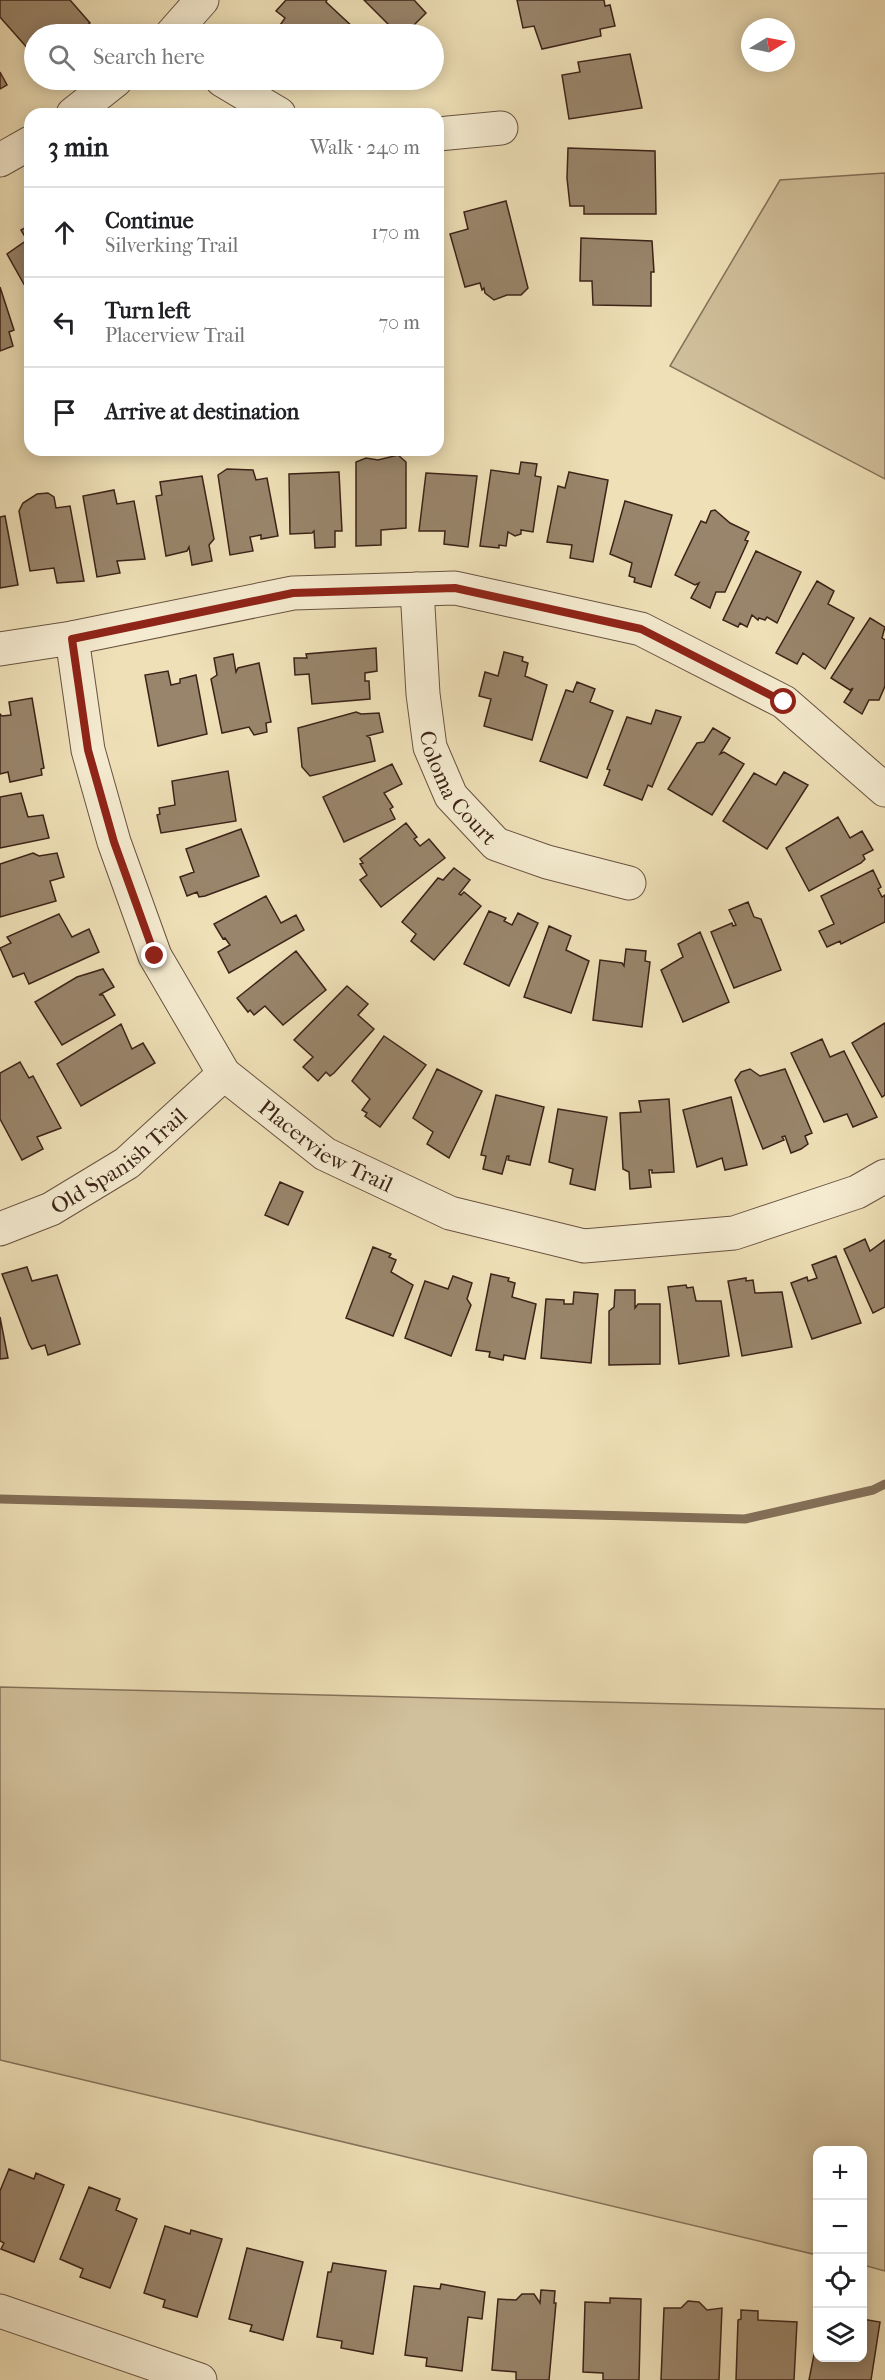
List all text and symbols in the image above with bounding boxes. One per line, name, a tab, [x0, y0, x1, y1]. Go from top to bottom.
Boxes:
north arrow	[741, 18, 795, 72]
search box	[24, 24, 444, 90]
icon: search	[45, 41, 78, 74]
text: Search here	[93, 44, 205, 70]
text: 3 min	[48, 132, 109, 163]
text: Walk · 240 m	[310, 136, 420, 159]
text: Continue	[105, 208, 194, 234]
icon: ahead	[48, 216, 81, 249]
text: 170 m	[371, 221, 420, 244]
text: Silverking Trail	[105, 234, 238, 257]
text: Turn left	[105, 298, 191, 324]
icon: left	[48, 306, 81, 339]
text: 70 m	[378, 311, 420, 334]
text: Placerview Trail	[105, 324, 245, 347]
icon: arrive	[48, 396, 81, 429]
text: Arrive at destination	[105, 399, 299, 425]
route start	[770, 688, 796, 714]
street label: Coloma Court	[414, 729, 502, 851]
route end	[141, 942, 167, 968]
street label: Placerview Trail	[253, 1095, 397, 1198]
street label: Old Spanish Trail	[46, 1103, 193, 1220]
map controls	[813, 2146, 867, 2362]
button: +	[813, 2146, 867, 2200]
button: −	[813, 2200, 867, 2254]
button: locate	[813, 2254, 867, 2308]
button: layers	[813, 2308, 867, 2362]

